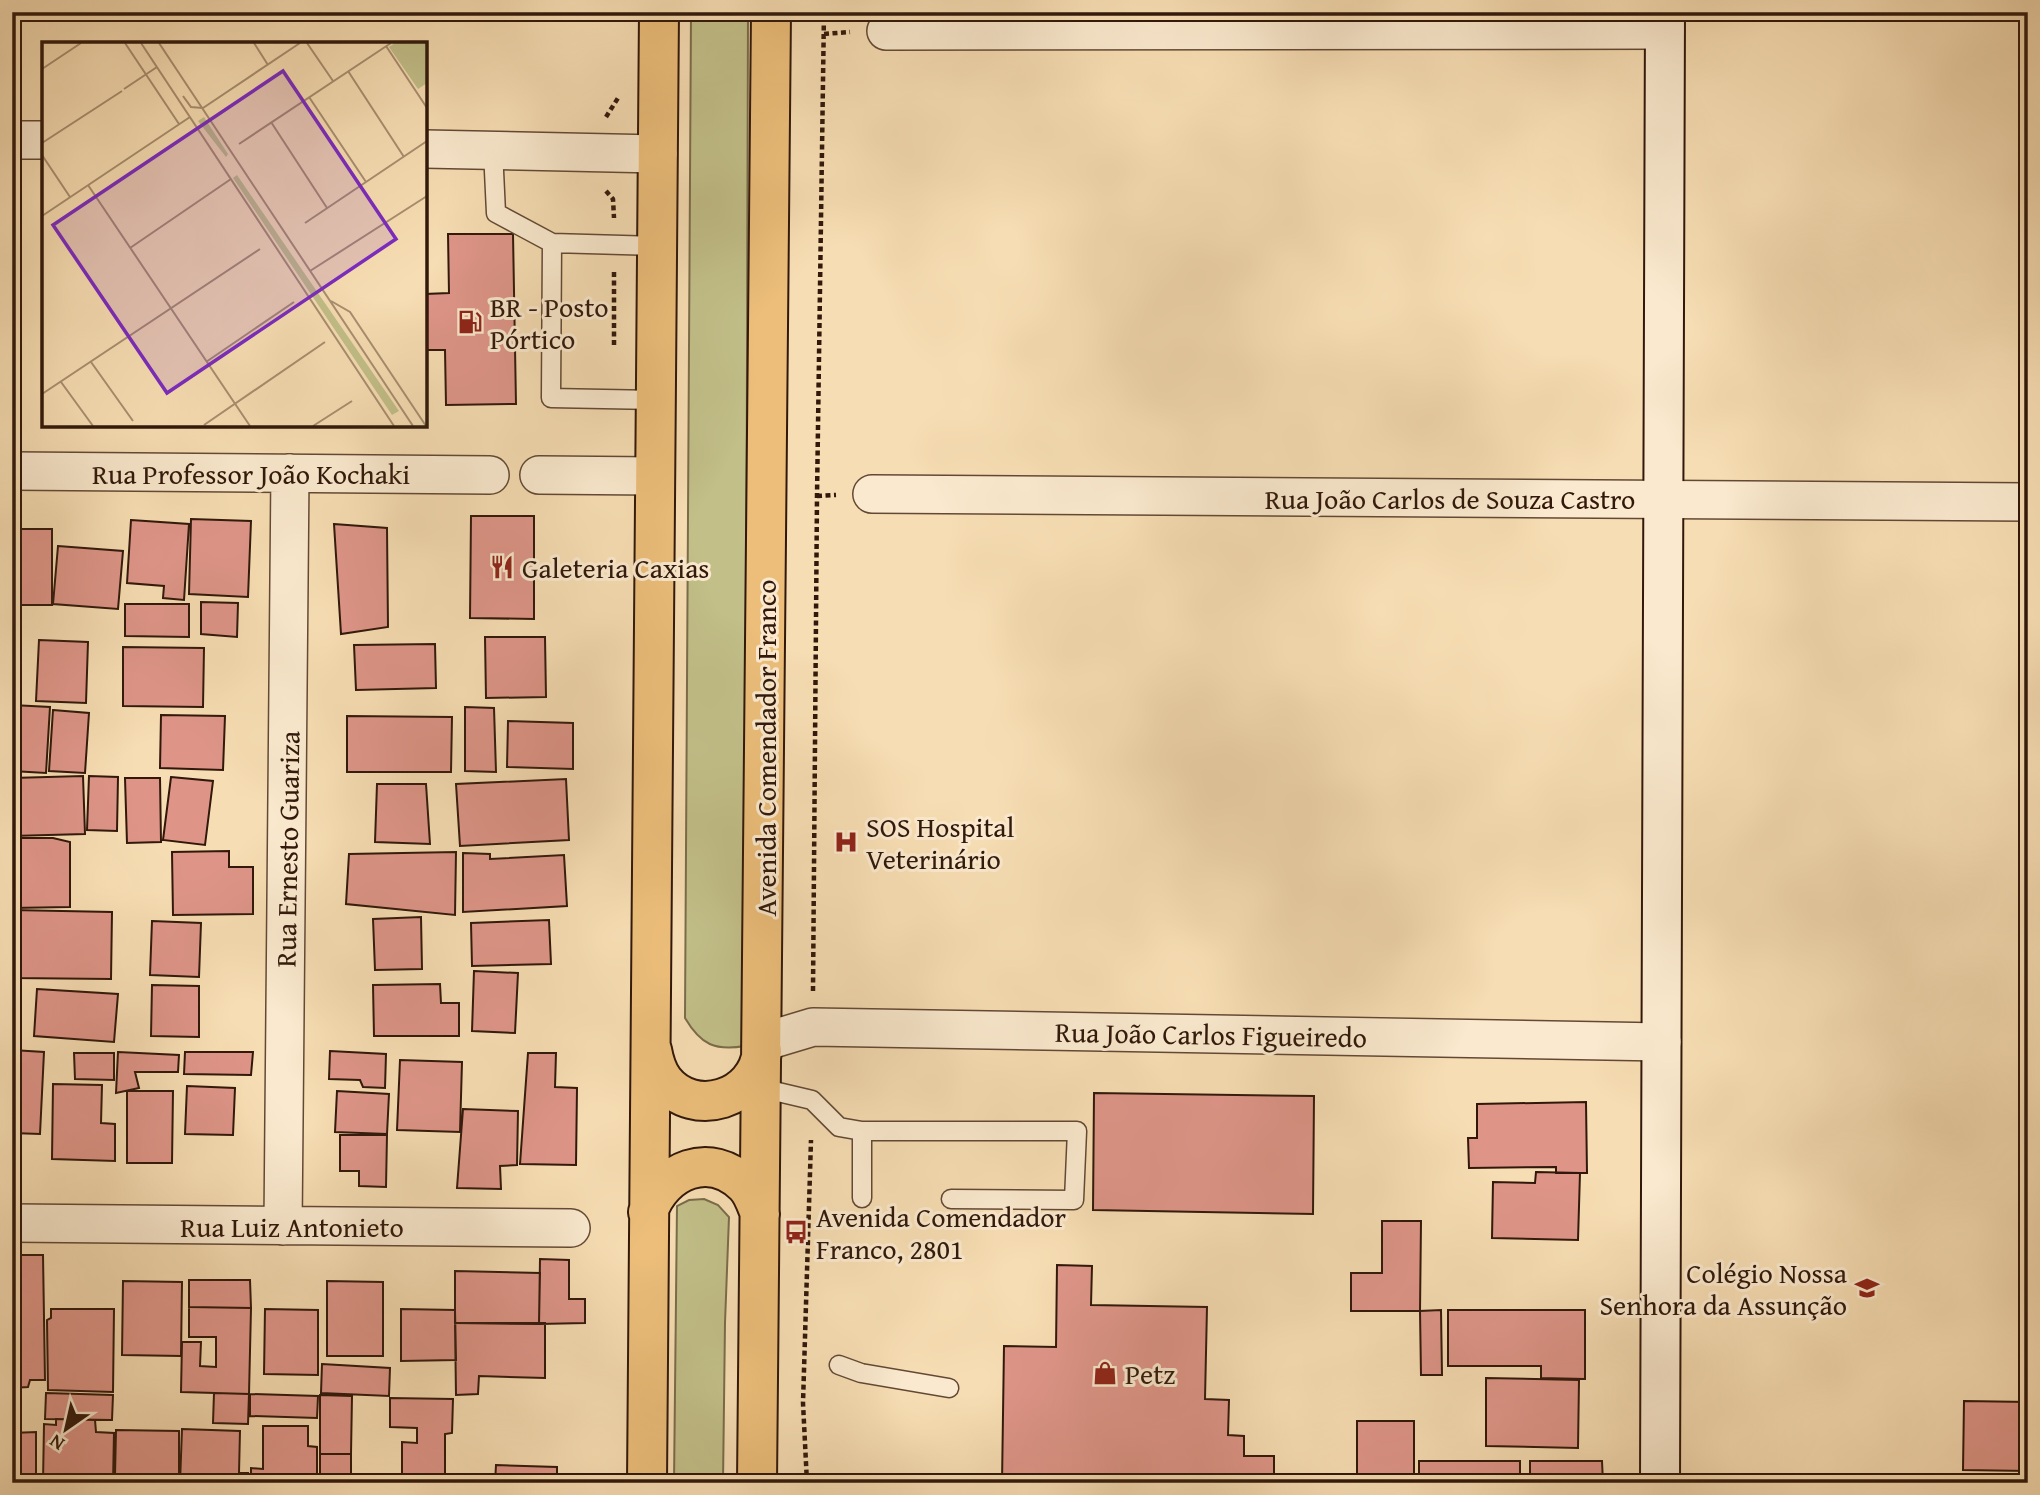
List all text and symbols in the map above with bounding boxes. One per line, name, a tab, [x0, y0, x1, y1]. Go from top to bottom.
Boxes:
inset map	[42, 42, 427, 427]
place label: BR - Posto Pórtico	[490, 286, 609, 359]
fuel station icon: BR - Posto Pórtico	[456, 308, 484, 336]
street label: Rua Professor João Kochaki	[92, 453, 410, 494]
street label: Rua João Carlos de Souza Castro	[1265, 478, 1635, 519]
place label: Galeteria Caxias	[522, 547, 709, 588]
restaurant icon: Galeteria Caxias	[488, 553, 516, 581]
street label: Avenida Comendador Franco	[745, 580, 786, 916]
street label: Rua Ernesto Guariza	[264, 730, 310, 968]
place label: SOS Hospital Veterinário	[866, 806, 1015, 879]
hospital icon: SOS Hospital Veterinário	[832, 828, 860, 856]
street label: Rua João Carlos Figueiredo	[1055, 1011, 1367, 1057]
place label: Avenida Comendador Franco, 2801	[816, 1196, 1067, 1269]
street label: Rua Luiz Antonieto	[180, 1206, 404, 1247]
bus stop icon: Avenida Comendador Franco, 2801	[782, 1218, 810, 1246]
place label: Colégio Nossa Senhora da Assunção	[1599, 1252, 1848, 1325]
school or university icon: Colégio Nossa Senhora da Assunção	[1853, 1274, 1881, 1302]
place label: Petz	[1125, 1353, 1175, 1394]
shop icon: Petz	[1091, 1359, 1119, 1387]
north arrow	[32, 1394, 102, 1464]
text: N	[43, 1428, 70, 1458]

